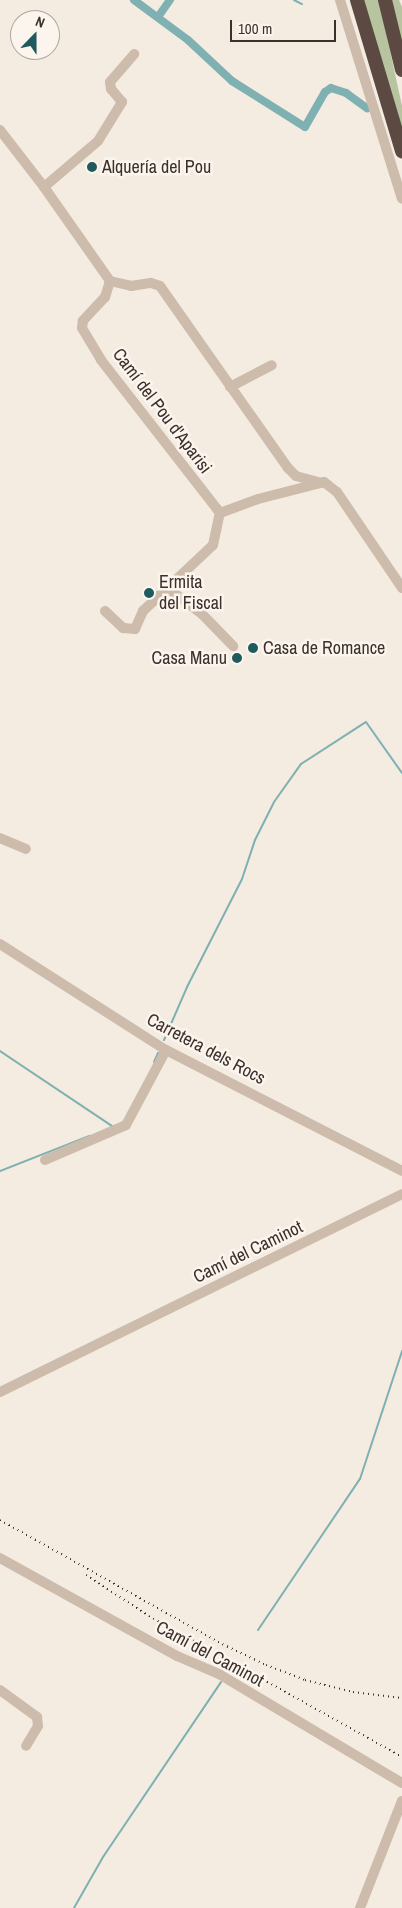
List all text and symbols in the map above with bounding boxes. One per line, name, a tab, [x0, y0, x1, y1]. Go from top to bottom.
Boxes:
north arrow	[10, 10, 60, 60]
scale bar	[232, 10, 338, 42]
text: N	[33, 12, 47, 32]
text: 100 m	[238, 18, 272, 39]
place label: Alquería del Pou	[102, 156, 211, 178]
marker: Alquería del Pou	[86, 161, 98, 173]
street label: Camí del Pou d'Aparisi	[108, 344, 216, 478]
place label: Ermita del Fiscal	[159, 572, 222, 614]
marker: Ermita del Fiscal	[143, 587, 155, 599]
place label: Casa de Romance	[263, 637, 385, 659]
marker: Casa de Romance	[247, 642, 259, 654]
place label: Casa Manu	[152, 647, 227, 669]
marker: Casa Manu	[231, 652, 243, 664]
street label: Carretera dels Rocs	[143, 1009, 269, 1089]
street label: Camí del Caminot	[190, 1216, 306, 1288]
street label: Camí del Caminot	[152, 1617, 268, 1691]

